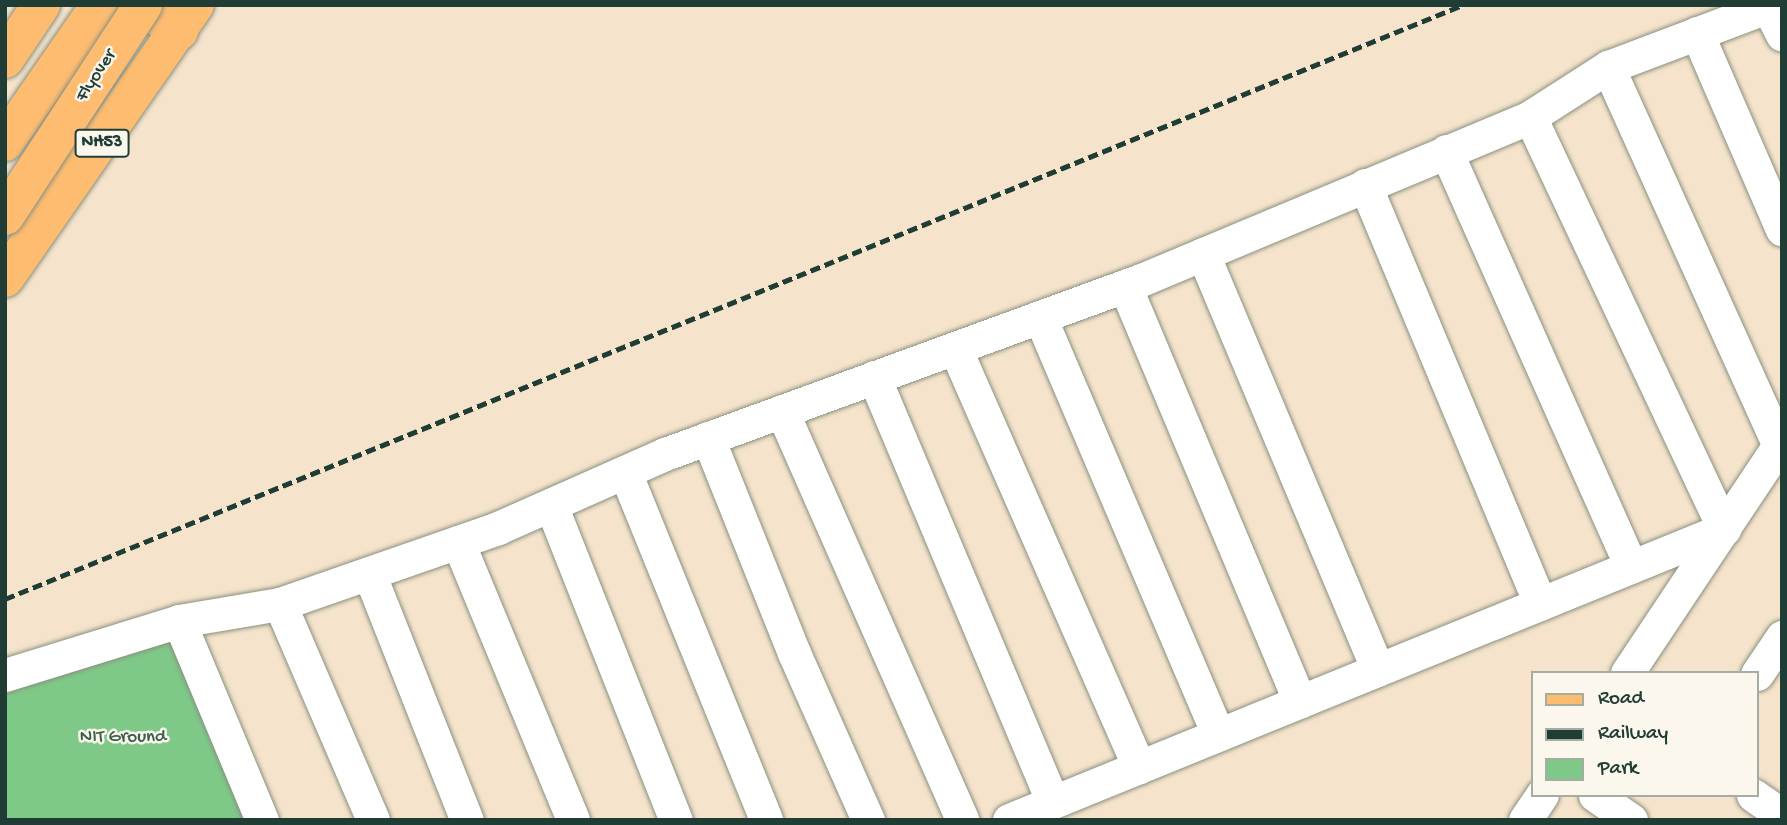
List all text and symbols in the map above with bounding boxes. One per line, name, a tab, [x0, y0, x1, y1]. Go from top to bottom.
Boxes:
street label: Flyover	[72, 45, 122, 107]
road number: NH53	[74, 128, 130, 158]
legend	[1532, 671, 1759, 797]
text: Road	[1598, 687, 1644, 712]
text: Railway	[1598, 722, 1668, 747]
park label: NIT Ground	[80, 727, 166, 749]
text: Park	[1598, 757, 1638, 782]

